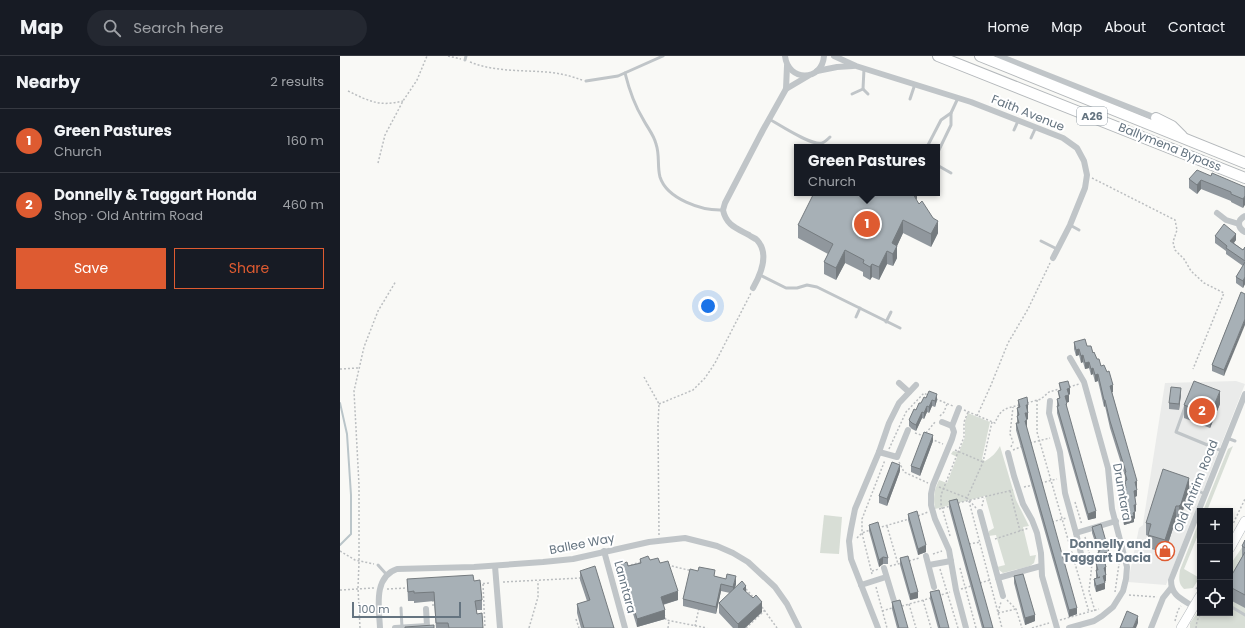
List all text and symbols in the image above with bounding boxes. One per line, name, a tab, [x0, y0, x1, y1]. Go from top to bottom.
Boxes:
search box	[87, 10, 367, 46]
text: Map	[20, 14, 63, 41]
icon: search	[101, 17, 123, 39]
text: Search here	[133, 17, 224, 38]
text: Home	[987, 17, 1029, 37]
text: Map	[1051, 17, 1082, 37]
text: About	[1104, 17, 1146, 37]
text: Contact	[1168, 17, 1225, 37]
text: Nearby	[16, 70, 80, 94]
text: 2 results	[270, 72, 324, 91]
street label: Faith Avenue	[989, 90, 1067, 135]
road number: A26	[1077, 107, 1107, 125]
street label: Ballymena Bypass	[1116, 118, 1224, 175]
text: Green Pastures	[54, 120, 172, 141]
text: 1	[27, 131, 31, 150]
text: 160 m	[287, 131, 324, 150]
text: Church	[54, 142, 102, 161]
popup	[794, 144, 940, 196]
text: Green Pastures	[808, 150, 926, 171]
text: Church	[808, 172, 856, 191]
text: Donnelly & Taggart Honda	[54, 184, 257, 205]
text: 2	[25, 195, 33, 214]
text: 460 m	[283, 195, 324, 214]
text: Shop · Old Antrim Road	[54, 206, 203, 225]
pin: 1	[854, 209, 880, 239]
button: Save	[16, 248, 166, 289]
button: Share	[174, 248, 324, 289]
your location	[698, 296, 718, 316]
pin: 2	[1189, 396, 1215, 426]
street label: Old Antrim Road	[1169, 437, 1222, 534]
street label: Drumtara	[1109, 462, 1136, 522]
map controls	[1197, 508, 1233, 616]
button: +	[1197, 508, 1233, 544]
street label: Ballee Way	[548, 529, 616, 558]
place label: Donnelly and Taggart Dacia	[1063, 535, 1151, 566]
shop icon: Donnelly and Taggart Dacia	[1154, 540, 1176, 562]
button: −	[1197, 544, 1233, 580]
street label: Lanntara	[610, 559, 641, 615]
button: locate	[1197, 580, 1233, 616]
scale bar	[352, 600, 461, 619]
text: 100 m	[358, 601, 390, 617]

